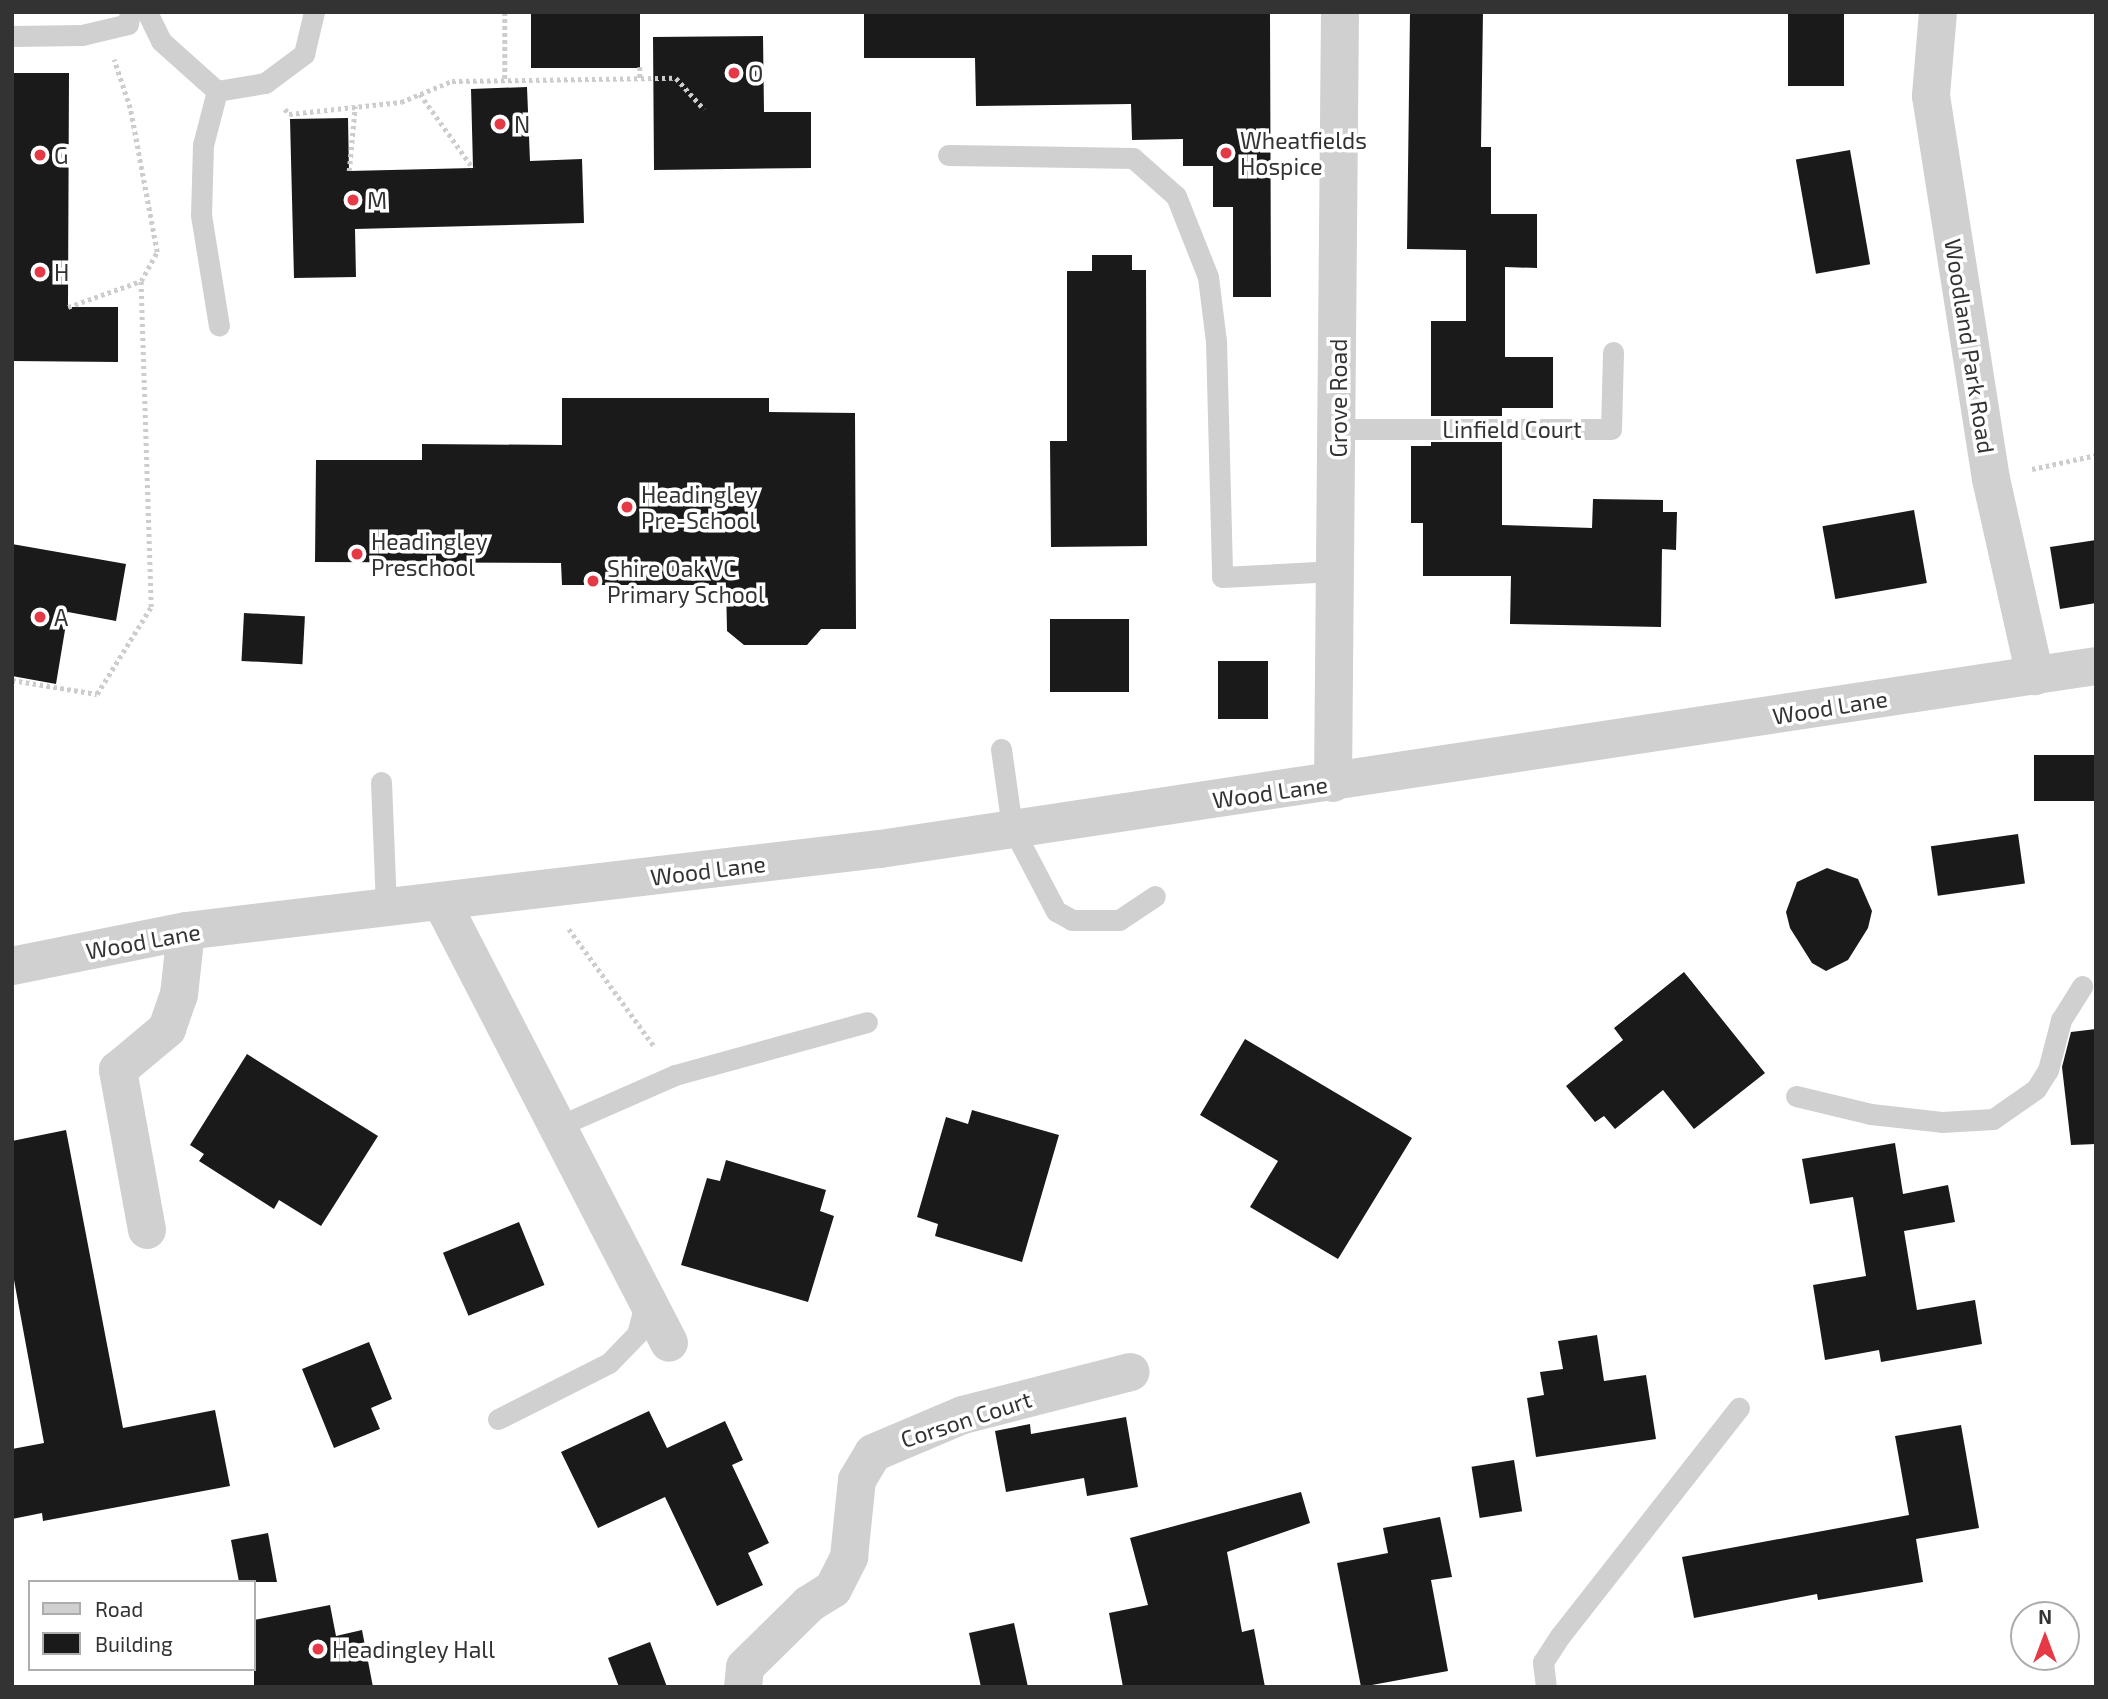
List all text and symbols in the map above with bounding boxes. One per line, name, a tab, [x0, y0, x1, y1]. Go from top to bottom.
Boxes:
place label: O	[748, 59, 763, 87]
marker: O	[726, 65, 742, 81]
place label: N	[514, 110, 530, 138]
marker: N	[492, 116, 508, 132]
place label: Wheatfields Hospice	[1240, 126, 1367, 180]
place label: G	[54, 141, 68, 169]
marker: Wheatfields Hospice	[1218, 145, 1234, 161]
marker: G	[32, 147, 48, 163]
place label: M	[367, 186, 387, 214]
marker: M	[345, 192, 361, 208]
street label: Woodland Park Road	[1939, 237, 2001, 455]
place label: H	[54, 258, 69, 286]
marker: H	[32, 264, 48, 280]
street label: Grove Road	[1324, 339, 1352, 457]
street label: Linfield Court	[1442, 415, 1582, 443]
place label: Headingley Pre-School	[641, 480, 758, 534]
marker: Headingley Pre-School	[619, 499, 635, 515]
place label: Headingley Preschool	[371, 527, 488, 581]
marker: Headingley Preschool	[349, 546, 365, 562]
place label: Shire Oak VC Primary School	[607, 554, 765, 608]
marker: Shire Oak VC Primary School	[585, 573, 601, 589]
place label: A	[54, 603, 68, 631]
marker: A	[32, 609, 48, 625]
street label: Wood Lane	[1771, 684, 1889, 730]
street label: Wood Lane	[1211, 770, 1329, 814]
street label: Wood Lane	[649, 849, 767, 891]
street label: Wood Lane	[83, 917, 203, 965]
street label: Corson Court	[897, 1385, 1035, 1453]
legend	[28, 1580, 256, 1671]
text: Road	[95, 1596, 143, 1621]
north arrow	[2010, 1601, 2080, 1671]
text: N	[2038, 1605, 2052, 1628]
text: Building	[95, 1631, 173, 1656]
place label: Headingley Hall	[332, 1635, 495, 1663]
marker: Headingley Hall	[310, 1641, 326, 1657]

